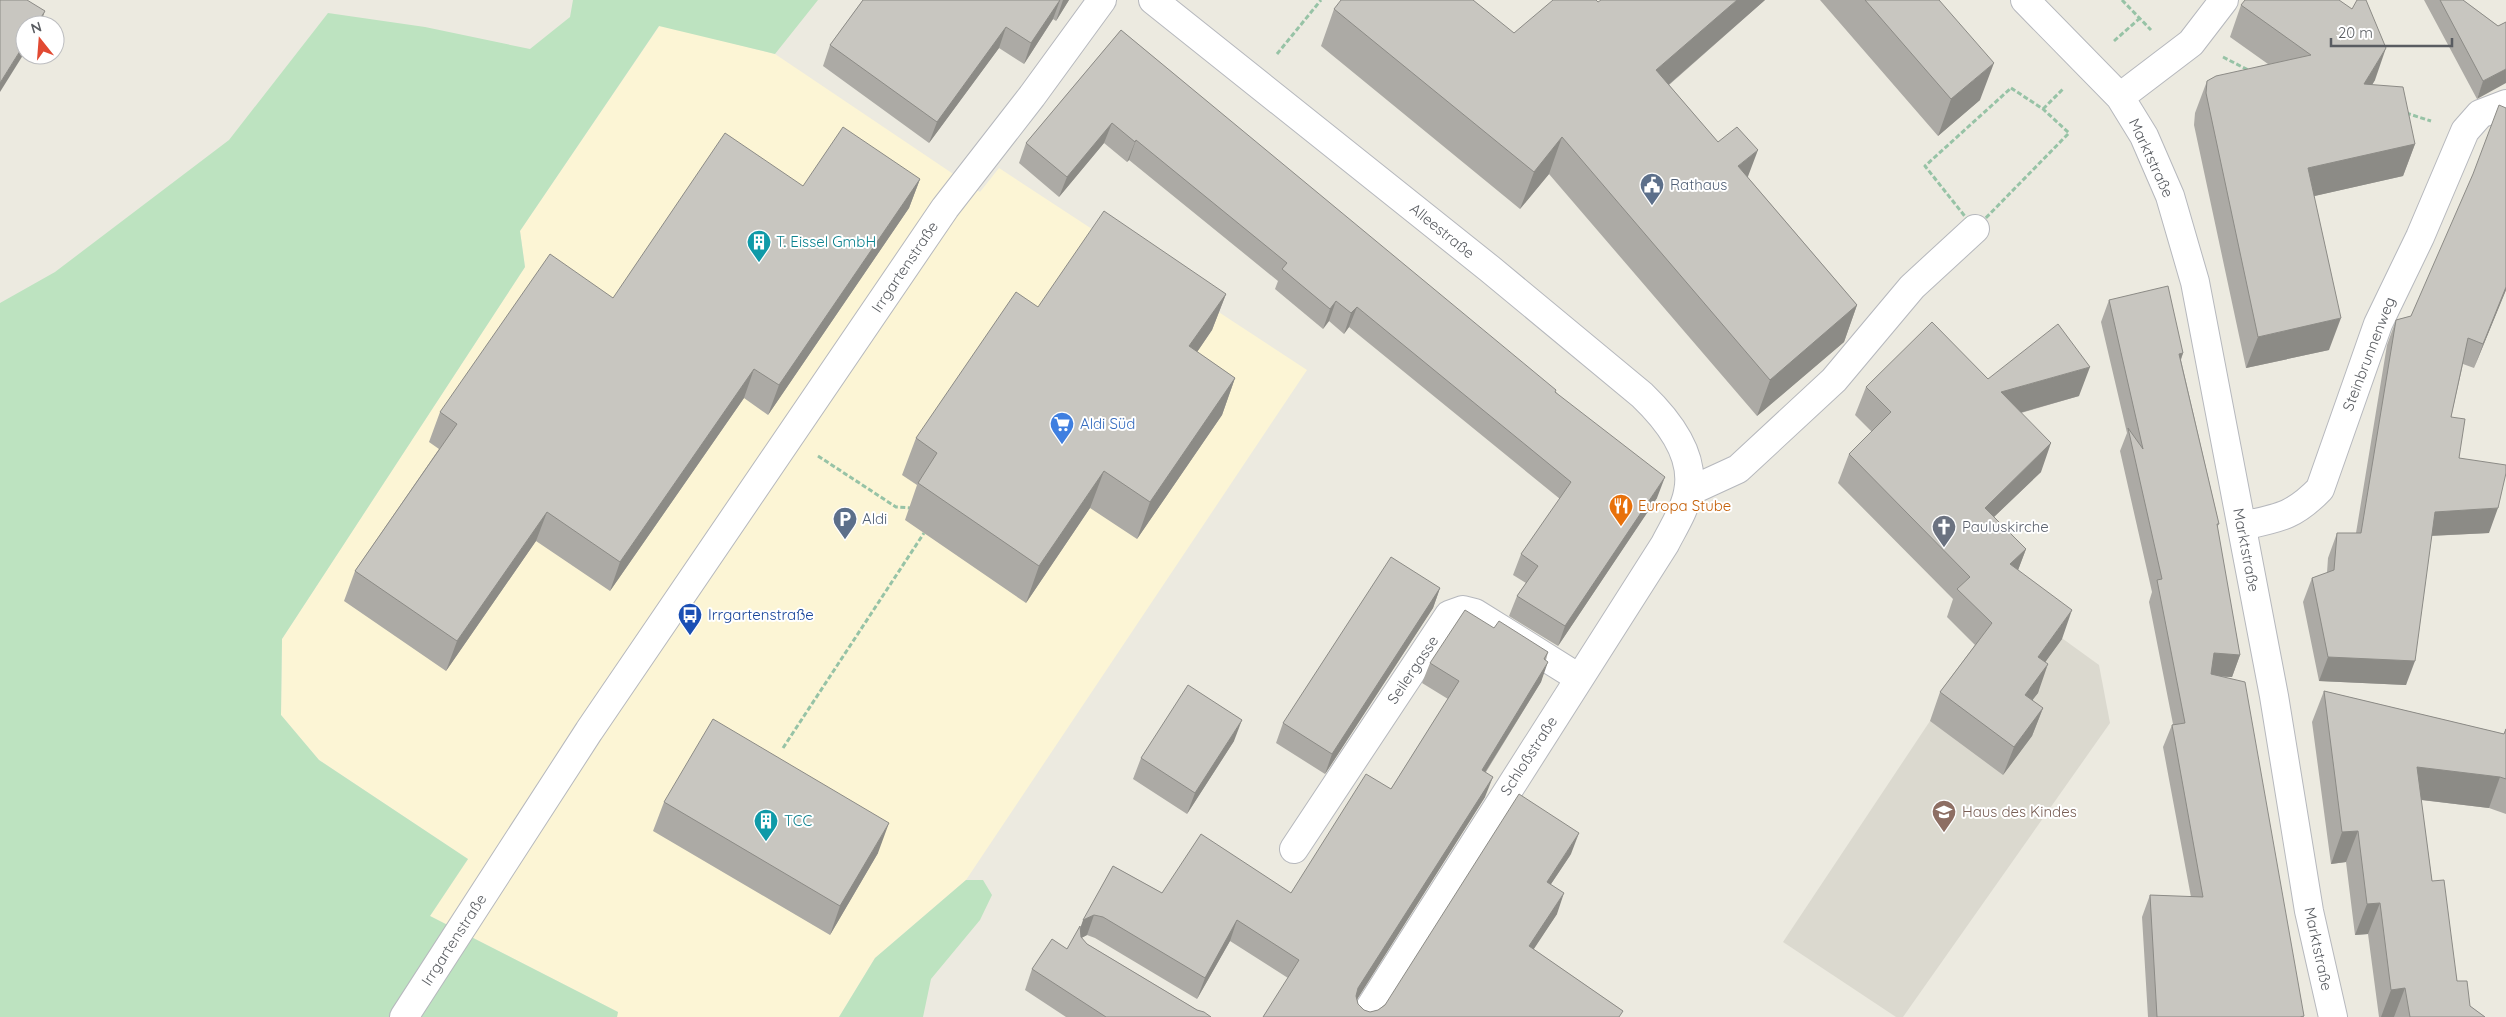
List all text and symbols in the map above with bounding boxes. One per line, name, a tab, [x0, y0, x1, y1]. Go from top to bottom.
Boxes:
north arrow	[15, 15, 65, 65]
scale bar	[2331, 15, 2452, 47]
text: N	[29, 17, 44, 38]
text: 20 m	[2338, 23, 2373, 42]
street label: Marktstraße	[2125, 115, 2178, 200]
public building icon: Rathaus	[1639, 172, 1665, 206]
place label: Rathaus	[1670, 175, 1727, 194]
street label: Alleestraße	[1406, 199, 1479, 262]
street label: Irrgartenstraße	[867, 218, 942, 316]
building icon: T. Eissel GmbH	[746, 229, 772, 263]
place label: T. Eissel GmbH	[776, 232, 876, 251]
street label: Steinbrunnenweg	[2338, 294, 2399, 414]
supermarket icon: Aldi Süd	[1049, 411, 1075, 445]
place label: Aldi Süd	[1080, 414, 1135, 433]
restaurant icon: Europa Stube	[1608, 493, 1634, 527]
place label: Europa Stube	[1638, 496, 1731, 515]
parking icon: Aldi	[832, 506, 858, 540]
street label: Marktstraße	[2229, 506, 2264, 593]
place label: Aldi	[862, 509, 887, 528]
church icon: Pauluskirche	[1931, 514, 1957, 548]
place label: Pauluskirche	[1962, 517, 2049, 536]
bus stop icon: Irrgartenstraße	[677, 602, 703, 636]
place label: Irrgartenstraße	[708, 605, 814, 624]
street label: Seilergasse	[1383, 632, 1442, 708]
street label: Schloßstraße	[1496, 713, 1561, 799]
school or university icon: Haus des Kindes	[1931, 799, 1957, 833]
place label: Haus des Kindes	[1962, 802, 2077, 821]
building icon: TCC	[753, 808, 779, 842]
place label: TCC	[784, 811, 813, 830]
street label: Irrgartenstraße	[417, 890, 490, 989]
street label: Marktstraße	[2300, 905, 2337, 992]

